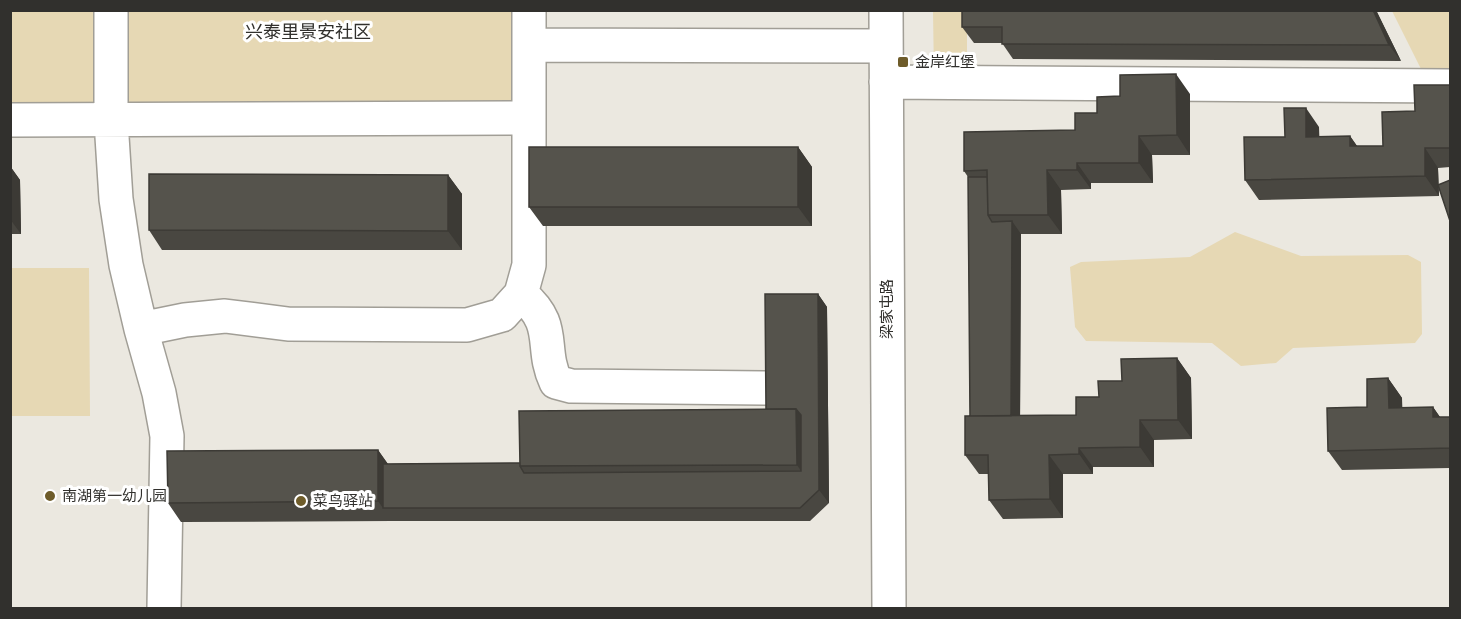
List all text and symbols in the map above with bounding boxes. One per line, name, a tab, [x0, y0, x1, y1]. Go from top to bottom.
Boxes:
district label: 兴泰里景安社区	[245, 21, 371, 43]
place label: 金岸红堡	[915, 53, 975, 71]
marker: 金岸红堡	[896, 55, 910, 69]
street label: 梁家屯路	[878, 279, 896, 339]
place label: 南湖第一幼儿园	[62, 487, 167, 505]
marker: 南湖第一幼儿园	[43, 489, 57, 503]
place label: 菜鸟驿站	[313, 492, 373, 510]
marker: 菜鸟驿站	[294, 494, 308, 508]

